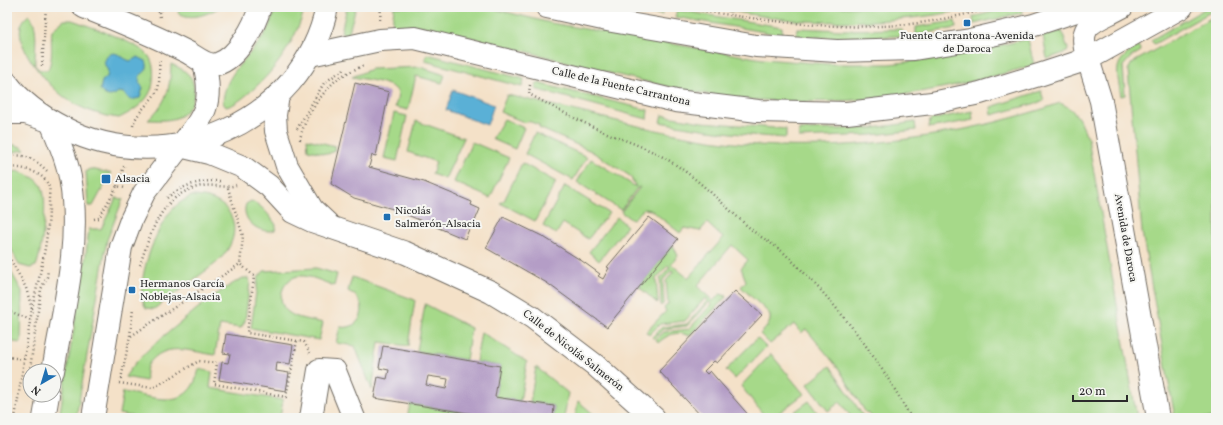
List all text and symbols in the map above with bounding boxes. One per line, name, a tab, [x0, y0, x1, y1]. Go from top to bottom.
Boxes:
marker: Fuente Carrantona-Avenida de Daroca	[962, 18, 972, 28]
place label: Fuente Carrantona-Avenida de Daroca	[900, 29, 1035, 57]
street label: Calle de la Fuente Carrantona	[550, 64, 692, 110]
place label: Alsacia	[115, 172, 150, 187]
marker: Alsacia	[100, 173, 112, 185]
street label: Avenida de Daroca	[1110, 193, 1140, 284]
place label: Nicolás Salmerón-Alsacia	[395, 204, 481, 232]
marker: Nicolás Salmerón-Alsacia	[382, 212, 392, 222]
place label: Hermanos García Noblejas-Alsacia	[140, 277, 225, 305]
marker: Hermanos García Noblejas-Alsacia	[127, 285, 137, 295]
street label: Calle de Nicolás Salmerón	[519, 307, 627, 396]
north arrow	[22, 363, 62, 403]
scale bar	[1073, 377, 1127, 403]
text: N	[29, 381, 45, 398]
text: 20 m	[1079, 384, 1106, 400]

